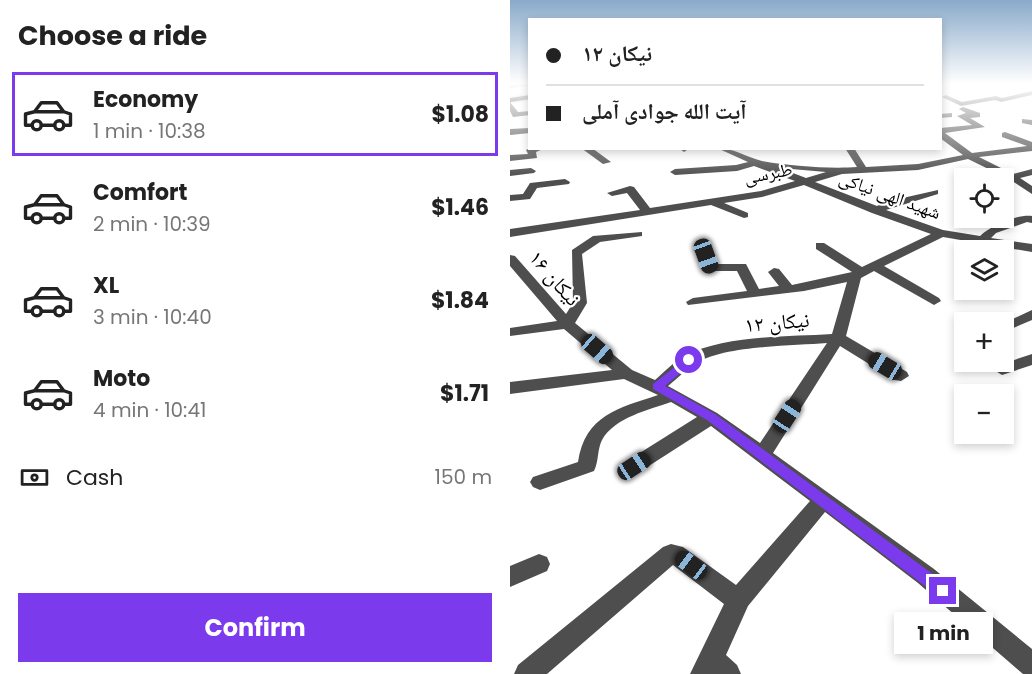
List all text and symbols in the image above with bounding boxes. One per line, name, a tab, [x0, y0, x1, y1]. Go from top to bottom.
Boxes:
text: Choose a ride	[18, 17, 207, 54]
text: نیکان ۱۲	[582, 38, 652, 69]
text: Economy	[93, 84, 198, 115]
icon: car	[21, 87, 75, 141]
text: آیت الله جوادی آملی	[582, 96, 746, 127]
text: $1.08	[431, 99, 489, 130]
text: 1 min · 10:38	[93, 117, 206, 145]
street label: طبرسی	[742, 156, 794, 190]
street label: شهید الهی نیاکی	[836, 165, 944, 225]
map controls	[954, 168, 1014, 444]
button: locate	[954, 168, 1014, 228]
text: Comfort	[93, 177, 187, 208]
icon: car	[21, 180, 75, 234]
text: $1.46	[431, 192, 489, 223]
text: 2 min · 10:39	[93, 210, 211, 238]
car	[691, 236, 721, 276]
button: layers	[954, 240, 1014, 300]
street label: نیکان ۱۶	[523, 244, 587, 312]
text: XL	[93, 270, 119, 301]
icon: car	[21, 273, 75, 327]
text: $1.84	[431, 285, 489, 316]
text: 3 min · 10:40	[93, 303, 212, 331]
street label: نیکان ۱۲	[743, 305, 811, 339]
button: +	[954, 312, 1014, 372]
car	[578, 330, 616, 368]
route start	[675, 346, 702, 373]
car	[865, 349, 905, 383]
text: Moto	[93, 363, 150, 394]
icon: car	[21, 366, 75, 420]
text: $1.71	[440, 378, 489, 409]
button: −	[954, 384, 1014, 444]
text: 4 min · 10:41	[93, 396, 206, 424]
car	[770, 396, 804, 436]
car	[614, 449, 654, 483]
icon: cash	[18, 461, 51, 494]
text: Cash	[66, 462, 123, 493]
text: 150 m	[435, 463, 492, 491]
car	[671, 547, 711, 583]
route end	[929, 577, 956, 604]
button: Confirm	[18, 593, 492, 662]
callout: 1 min	[894, 612, 992, 654]
text: 1 min	[917, 619, 970, 647]

